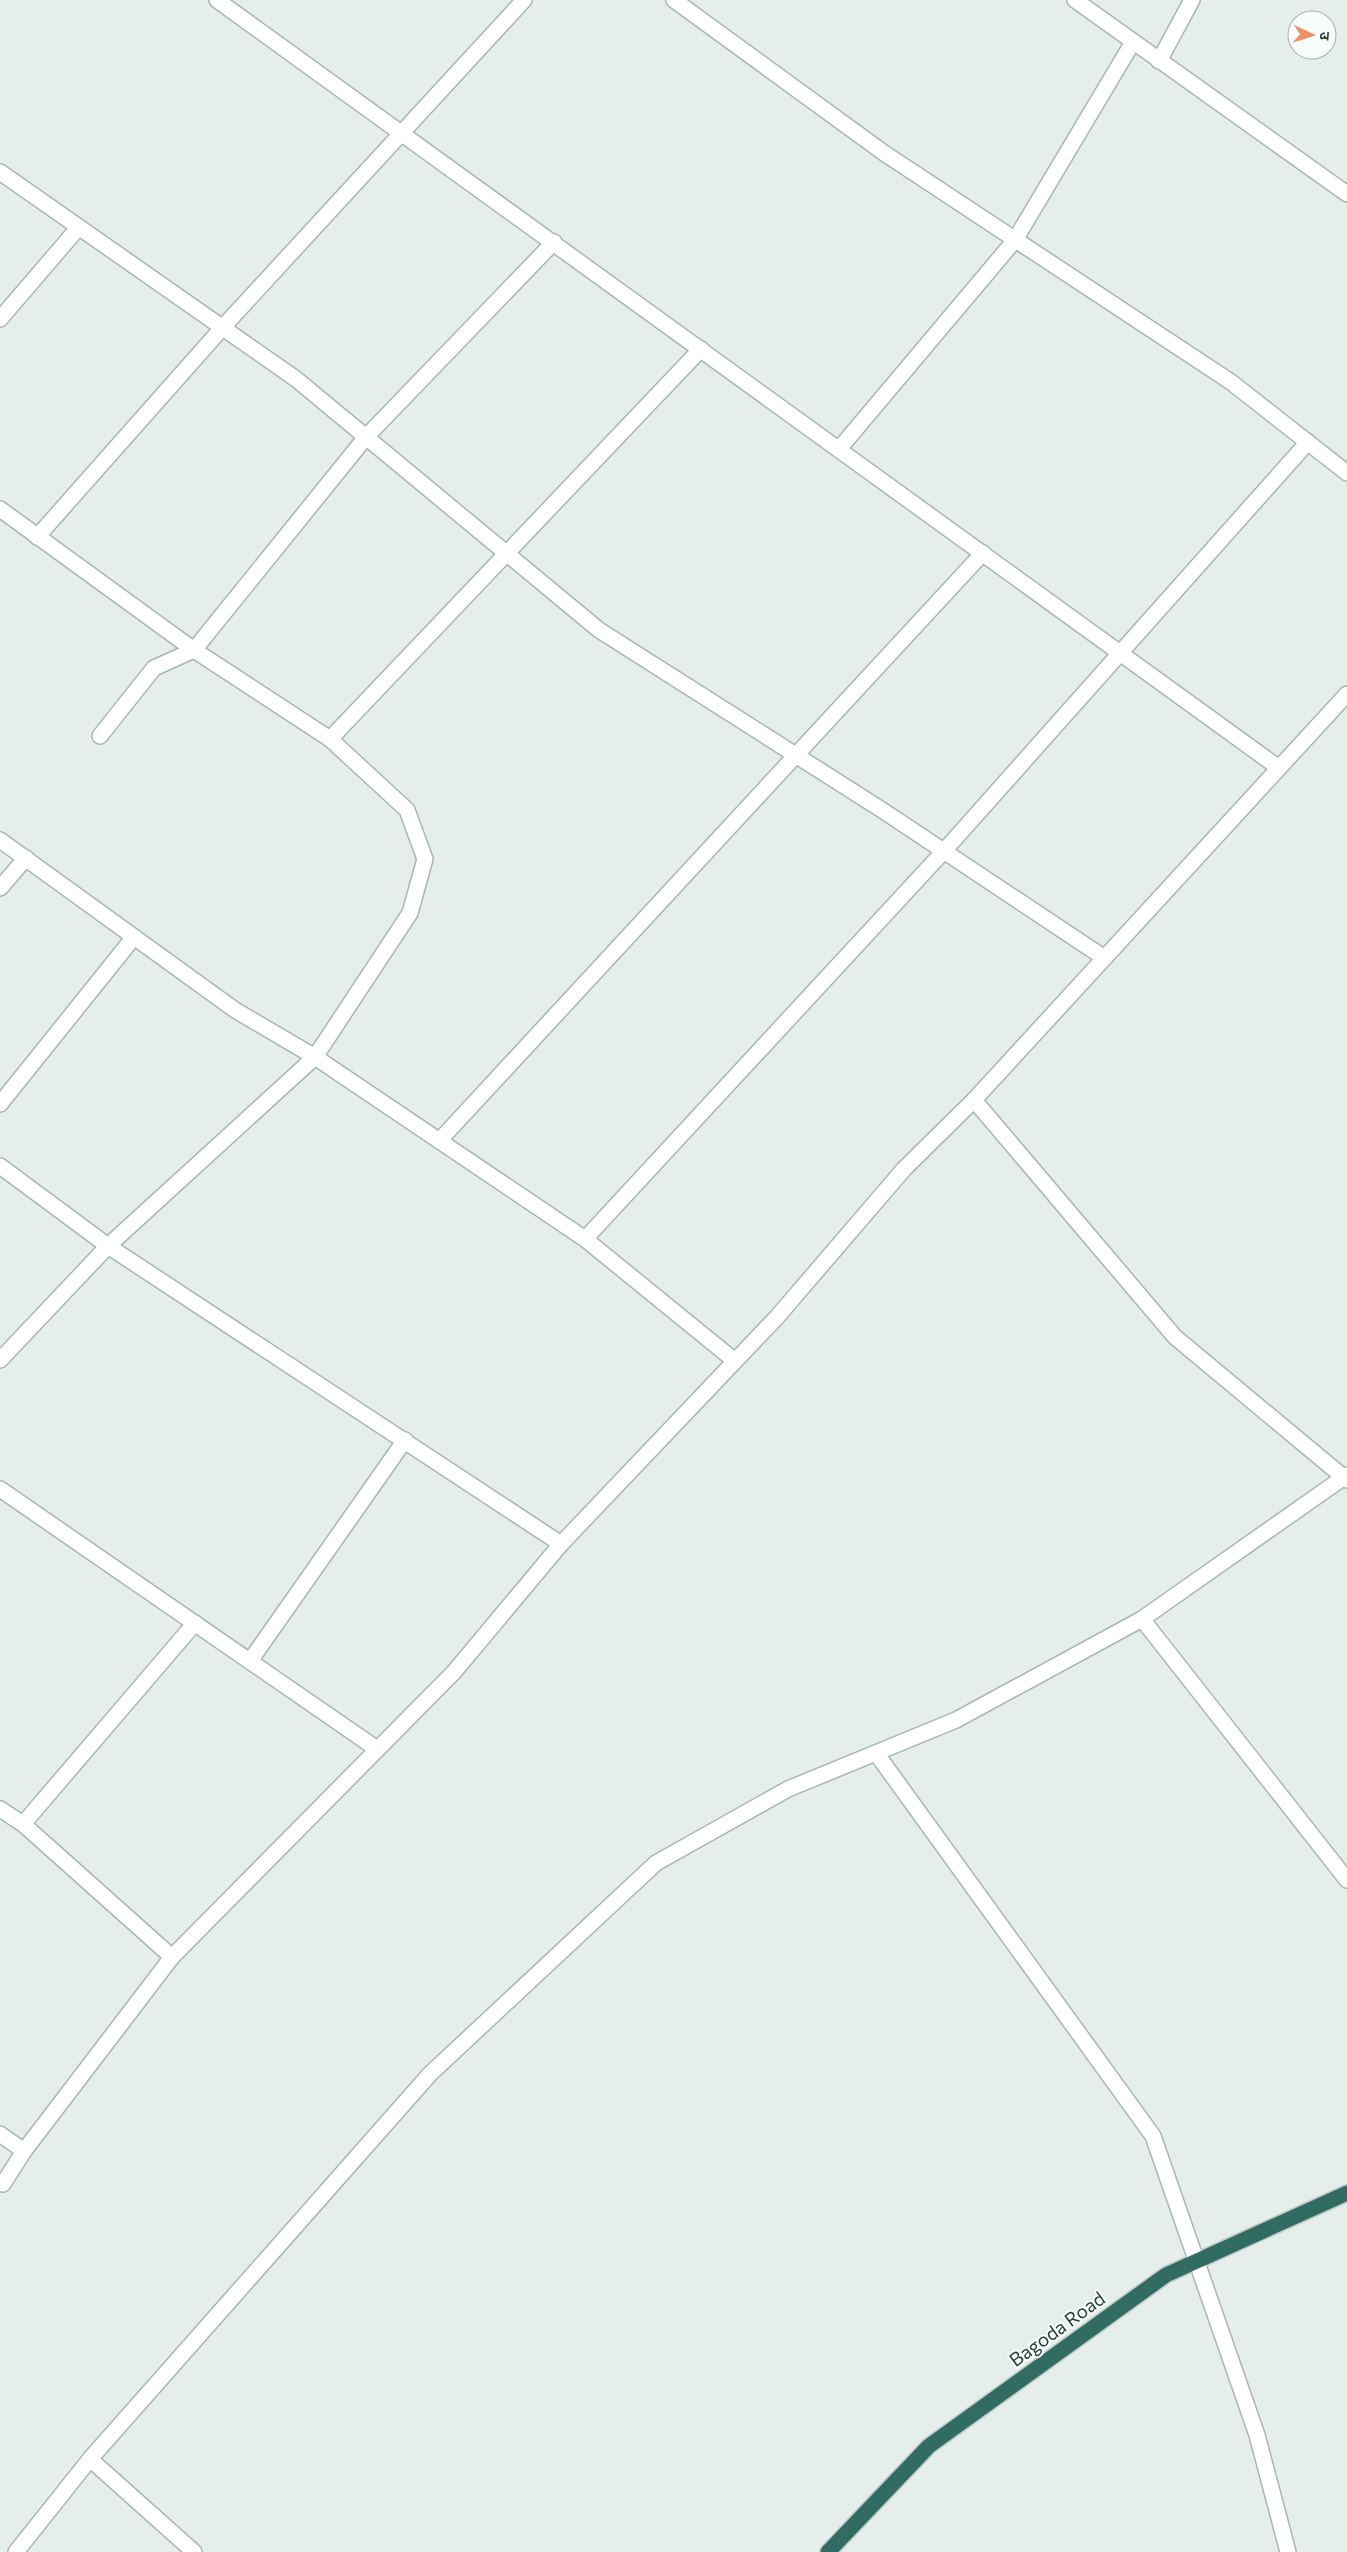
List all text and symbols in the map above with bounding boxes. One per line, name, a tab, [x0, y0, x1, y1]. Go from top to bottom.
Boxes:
north arrow	[1287, 10, 1337, 60]
text: उ	[1317, 31, 1334, 41]
street label: Bagoda Road	[1004, 2286, 1109, 2371]

